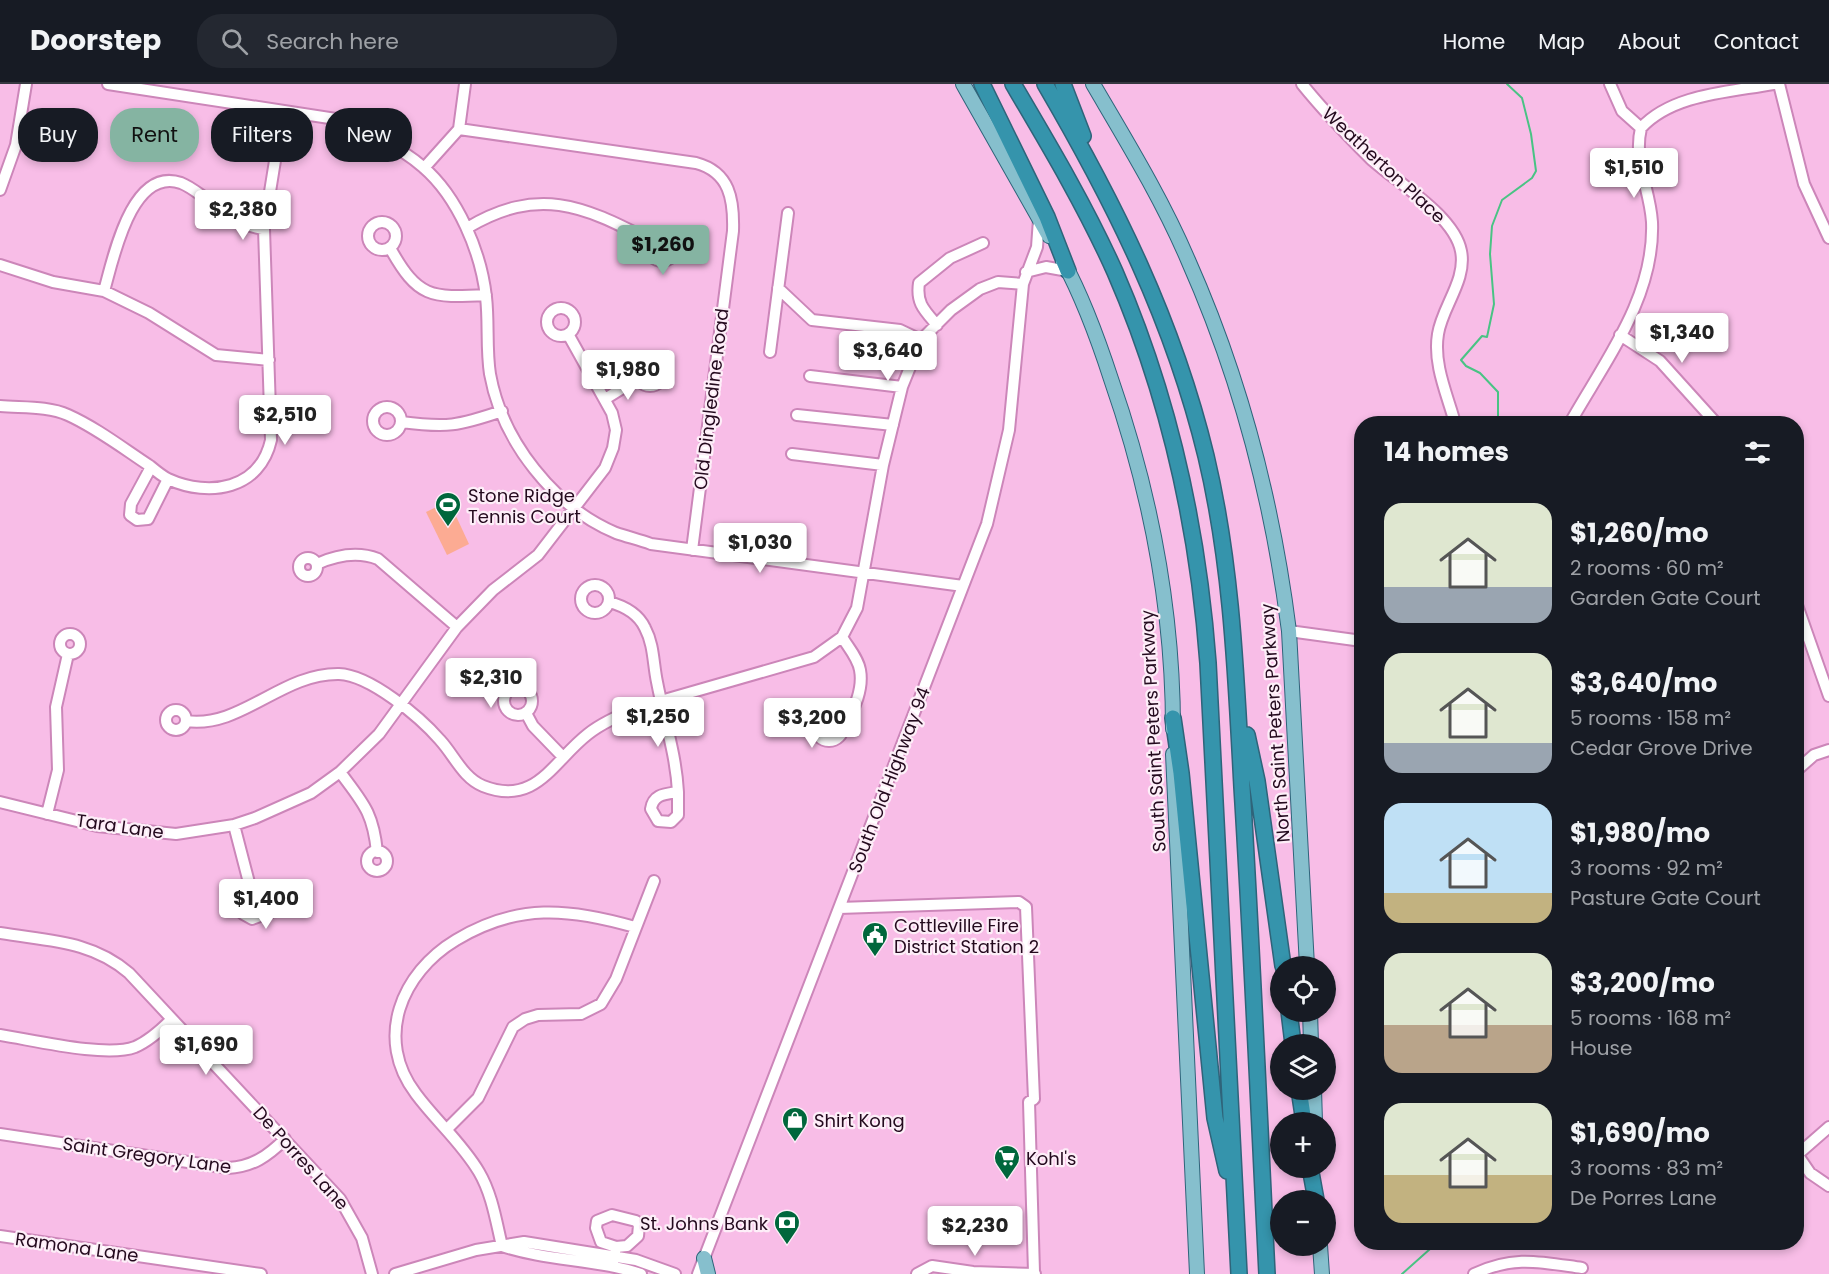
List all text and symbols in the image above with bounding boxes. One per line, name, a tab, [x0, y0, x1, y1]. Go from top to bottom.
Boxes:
search box	[197, 14, 617, 68]
text: Doorstep	[30, 21, 161, 60]
icon: search	[218, 25, 251, 58]
text: Search here	[266, 26, 399, 57]
text: Home	[1443, 27, 1505, 56]
text: Map	[1538, 27, 1585, 56]
text: About	[1618, 27, 1681, 56]
text: Contact	[1714, 27, 1799, 56]
street label: Weatherton Place	[1317, 101, 1451, 229]
chip: Buy	[18, 108, 98, 162]
chip: Rent	[110, 108, 199, 162]
chip: Filters	[211, 108, 313, 162]
chip: New	[325, 108, 412, 162]
pin: $1,510	[1585, 148, 1683, 199]
text: $1,510	[1604, 153, 1664, 181]
pin: $2,380	[194, 190, 292, 241]
text: $2,380	[209, 195, 277, 223]
pin: $1,260	[614, 225, 712, 276]
text: $1,260	[631, 230, 695, 258]
street label: Old Dingledine Road	[687, 307, 735, 491]
pin: $1,340	[1633, 313, 1731, 364]
text: $1,340	[1649, 318, 1715, 346]
pin: $3,640	[839, 331, 937, 382]
text: $3,640	[853, 336, 923, 364]
pin: $1,980	[579, 350, 677, 401]
text: $1,980	[596, 355, 660, 383]
pin: $2,510	[236, 395, 334, 446]
text: $2,510	[253, 400, 317, 428]
text: 14 homes	[1384, 434, 1509, 470]
icon: filters	[1741, 436, 1774, 469]
place label: Stone Ridge Tennis Court	[468, 483, 581, 529]
sports icon: Stone Ridge Tennis Court	[433, 490, 463, 528]
text: $1,260/mo	[1570, 515, 1709, 551]
pin: $1,030	[711, 523, 809, 574]
icon: home	[1432, 527, 1504, 599]
text: $1,030	[728, 528, 792, 556]
text: 2 rooms · 60 m²	[1570, 554, 1724, 582]
text: Garden Gate Court	[1570, 584, 1760, 612]
street label: North Saint Peters Parkway	[1254, 603, 1296, 843]
street label: South Saint Peters Parkway	[1134, 609, 1172, 853]
pin: $2,310	[442, 658, 540, 709]
text: $2,310	[460, 663, 522, 691]
text: $3,640/mo	[1570, 665, 1717, 701]
icon: home	[1432, 677, 1504, 749]
street label: South Old Highway 94	[842, 683, 936, 877]
pin: $1,250	[609, 697, 707, 748]
pin: $3,200	[763, 698, 861, 749]
text: $1,250	[626, 702, 690, 730]
text: $3,200	[778, 703, 846, 731]
text: 5 rooms · 158 m²	[1570, 704, 1731, 732]
text: Cedar Grove Drive	[1570, 734, 1753, 762]
street label: Tara Lane	[75, 807, 165, 845]
text: $1,980/mo	[1570, 815, 1710, 851]
icon: home	[1432, 827, 1504, 899]
text: 3 rooms · 92 m²	[1570, 854, 1723, 882]
pin: $1,400	[217, 879, 315, 930]
text: $1,400	[233, 884, 299, 912]
text: Pasture Gate Court	[1570, 884, 1761, 912]
place label: Cottleville Fire District Station 2	[894, 913, 1039, 959]
public building icon: Cottleville Fire District Station 2	[860, 920, 890, 958]
map controls	[1270, 956, 1336, 1256]
button: locate	[1270, 956, 1336, 1022]
text: $3,200/mo	[1570, 965, 1715, 1001]
icon: home	[1432, 977, 1504, 1049]
text: 5 rooms · 168 m²	[1570, 1004, 1731, 1032]
pin: $1,690	[157, 1025, 255, 1076]
text: $1,690	[174, 1030, 238, 1058]
button: layers	[1270, 1034, 1336, 1100]
text: House	[1570, 1034, 1632, 1062]
street label: De Porres Lane	[248, 1101, 354, 1215]
shop icon: Shirt Kong	[780, 1105, 810, 1143]
place label: Shirt Kong	[814, 1108, 905, 1133]
button: +	[1270, 1112, 1336, 1178]
text: $1,690/mo	[1570, 1115, 1710, 1151]
icon: home	[1432, 1127, 1504, 1199]
street label: Saint Gregory Lane	[61, 1131, 233, 1179]
supermarket icon: Kohl's	[992, 1143, 1022, 1181]
place label: Kohl's	[1026, 1146, 1077, 1171]
text: 3 rooms · 83 m²	[1570, 1154, 1723, 1182]
text: De Porres Lane	[1570, 1184, 1717, 1212]
button: −	[1270, 1190, 1336, 1256]
pin: $2,230	[926, 1206, 1024, 1257]
bank icon: St. Johns Bank	[772, 1208, 802, 1246]
place label: St. Johns Bank	[640, 1211, 769, 1236]
text: $2,230	[942, 1211, 1008, 1239]
street label: Ramona Lane	[14, 1226, 140, 1268]

